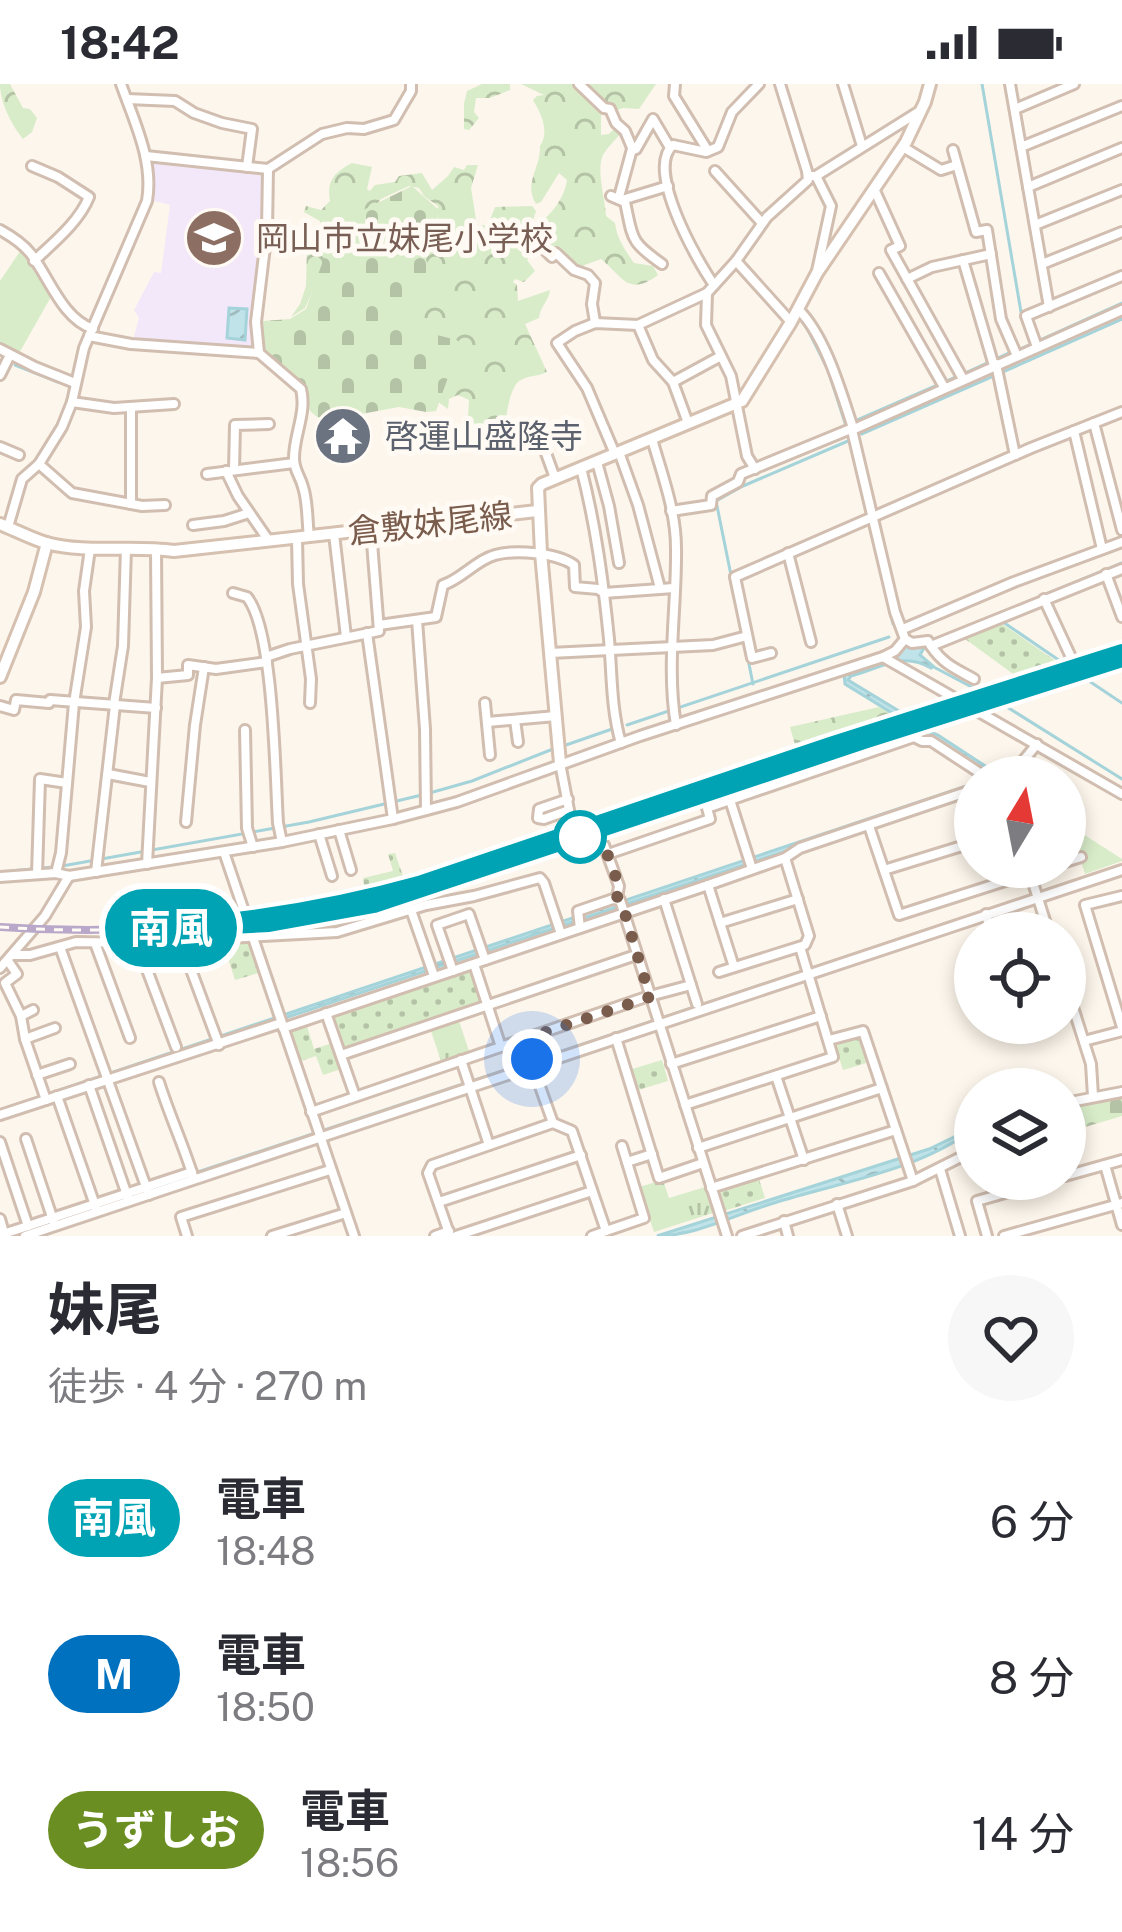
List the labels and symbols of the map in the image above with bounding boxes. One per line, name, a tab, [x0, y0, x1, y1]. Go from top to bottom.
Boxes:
school or university icon: 岡山市立妹尾小学校	[183, 207, 245, 269]
place label: 岡山市立妹尾小学校	[256, 219, 553, 257]
temple icon: 啓運山盛隆寺	[312, 405, 374, 467]
place label: 啓運山盛隆寺	[385, 417, 583, 455]
street label: 倉敷妹尾線	[346, 495, 514, 551]
north arrow	[954, 756, 1086, 888]
unlabelled marker	[555, 812, 605, 862]
line badge: 南風	[117, 889, 225, 967]
your location	[502, 1029, 562, 1089]

